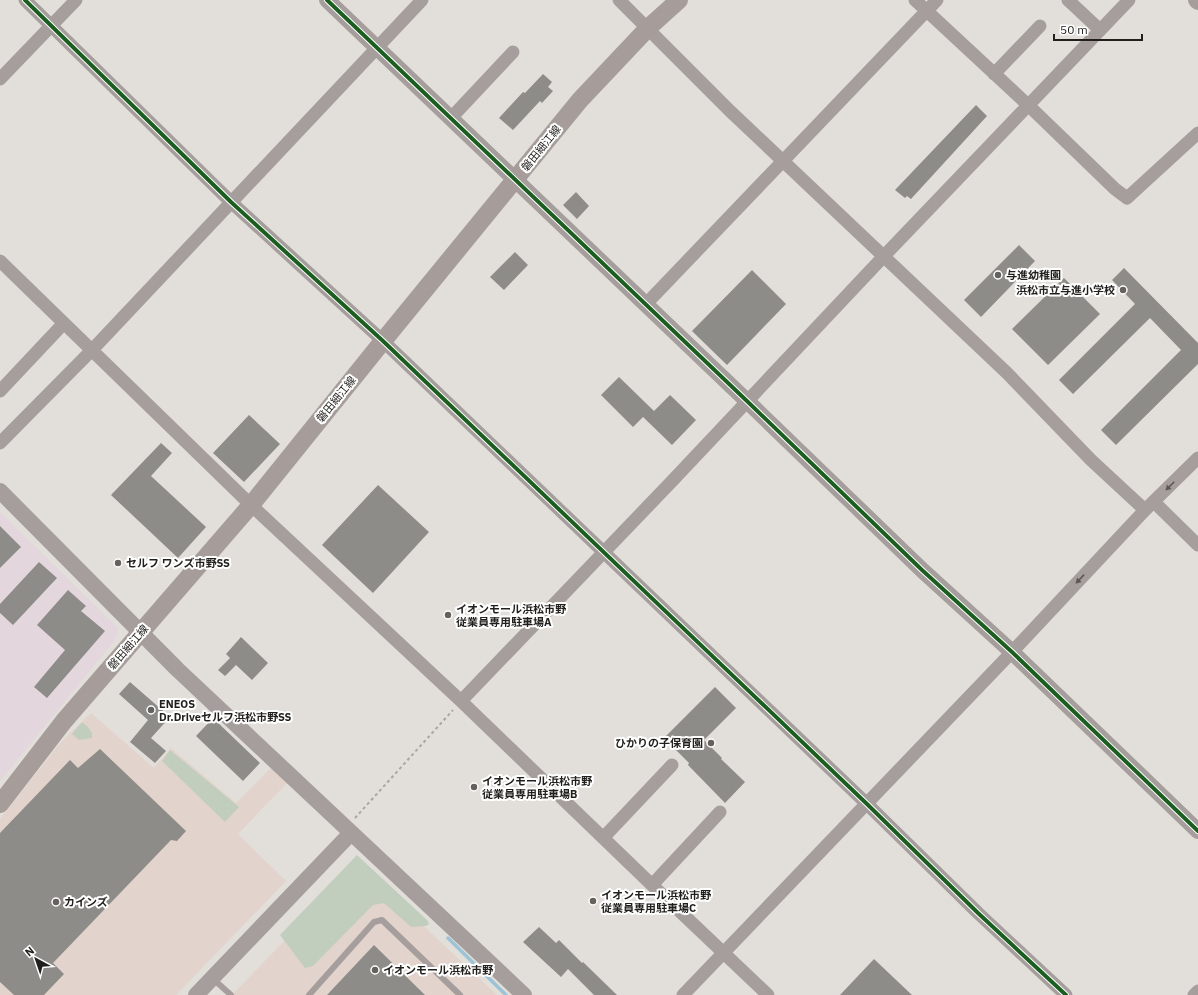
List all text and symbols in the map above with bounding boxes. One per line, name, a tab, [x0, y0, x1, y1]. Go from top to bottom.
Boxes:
scale bar	[1054, 16, 1142, 42]
text: 50 m	[1060, 22, 1088, 37]
street label: 磐田細江線	[518, 122, 564, 174]
place label: 与進幼稚園	[1006, 268, 1061, 282]
marker: 与進幼稚園	[993, 270, 1003, 280]
place label: 浜松市立与進小学校	[1016, 283, 1115, 297]
marker: 浜松市立与進小学校	[1118, 285, 1128, 295]
street label: 磐田細江線	[313, 373, 359, 425]
one-way arrow	[1165, 481, 1175, 490]
place label: セルフ ワンズ市野SS	[126, 556, 230, 570]
marker: セルフ ワンズ市野SS	[113, 558, 123, 568]
one-way arrow	[1076, 574, 1085, 584]
place label: イオンモール浜松市野 従業員専用駐車場A	[456, 602, 567, 629]
marker: イオンモール浜松市野 従業員専用駐車場A	[443, 610, 453, 620]
street label: 磐田細江線	[105, 622, 151, 672]
place label: ENEOS Dr.Driveセルフ浜松市野SS	[159, 697, 292, 724]
marker: ENEOS Dr.Driveセルフ浜松市野SS	[146, 705, 156, 715]
place label: ひかりの子保育園	[615, 736, 703, 750]
marker: ひかりの子保育園	[706, 738, 716, 748]
place label: イオンモール浜松市野 従業員専用駐車場B	[482, 774, 593, 801]
marker: イオンモール浜松市野 従業員専用駐車場B	[469, 782, 479, 792]
place label: イオンモール浜松市野 従業員専用駐車場C	[601, 888, 712, 915]
place label: カインズ	[64, 895, 108, 909]
marker: イオンモール浜松市野 従業員専用駐車場C	[588, 896, 598, 906]
marker: カインズ	[51, 897, 61, 907]
north arrow	[16, 939, 56, 979]
text: N	[22, 943, 37, 959]
place label: イオンモール浜松市野	[383, 963, 494, 977]
marker: イオンモール浜松市野	[370, 965, 380, 975]

